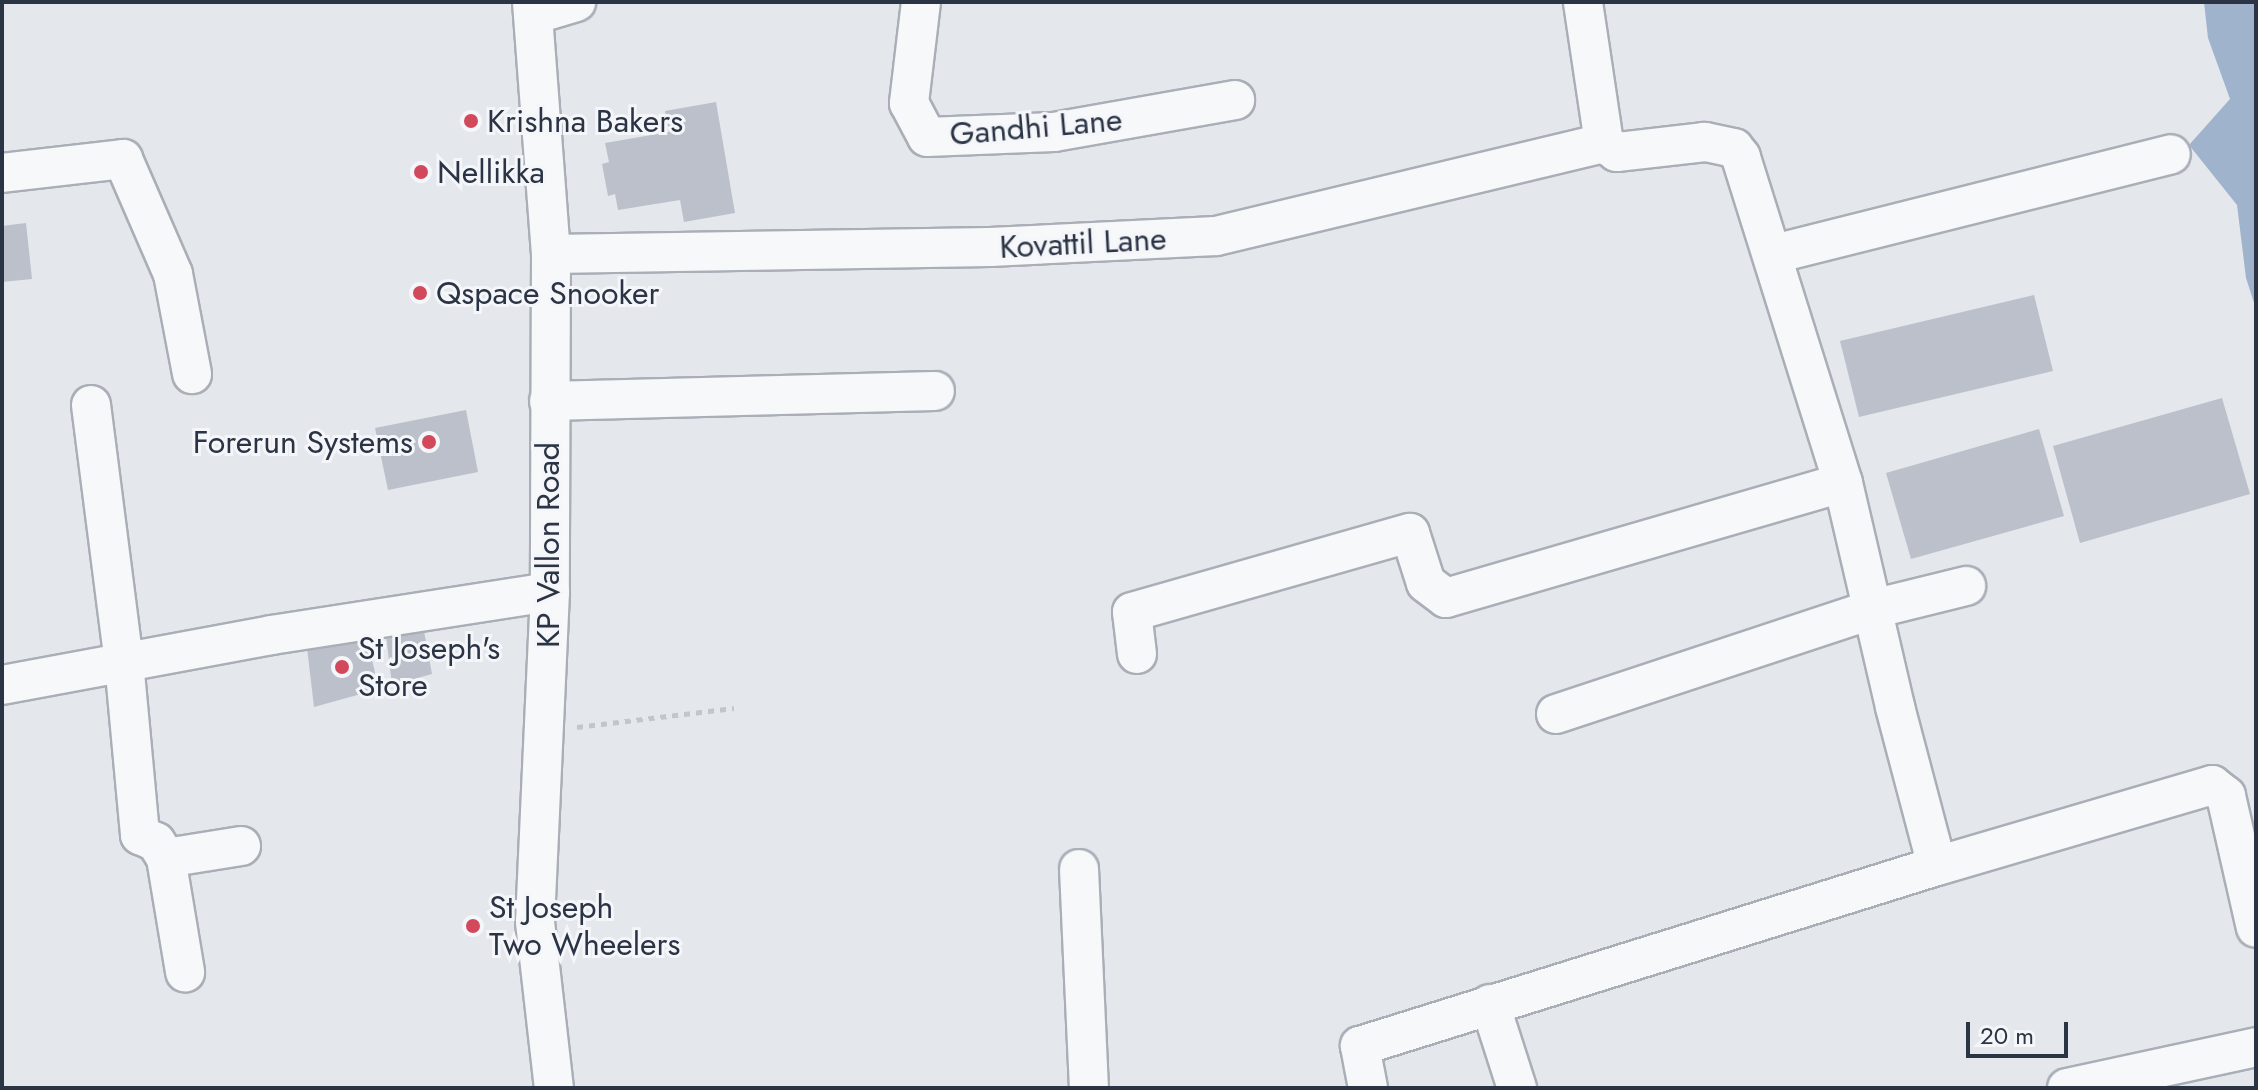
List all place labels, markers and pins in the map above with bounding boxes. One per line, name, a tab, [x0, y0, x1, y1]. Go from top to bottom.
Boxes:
place label: Krishna Bakers	[487, 102, 683, 140]
marker: Krishna Bakers	[462, 112, 480, 130]
place label: Nellikka	[437, 153, 545, 191]
marker: Nellikka	[412, 163, 430, 181]
place label: Qspace Snooker	[436, 274, 660, 312]
marker: Qspace Snooker	[411, 284, 429, 302]
place label: Forerun Systems	[193, 423, 413, 461]
marker: Forerun Systems	[420, 433, 438, 451]
place label: St Joseph's Store	[358, 630, 500, 705]
marker: St Joseph's Store	[333, 658, 351, 676]
place label: St Joseph Two Wheelers	[489, 889, 680, 964]
marker: St Joseph Two Wheelers	[464, 917, 482, 935]

